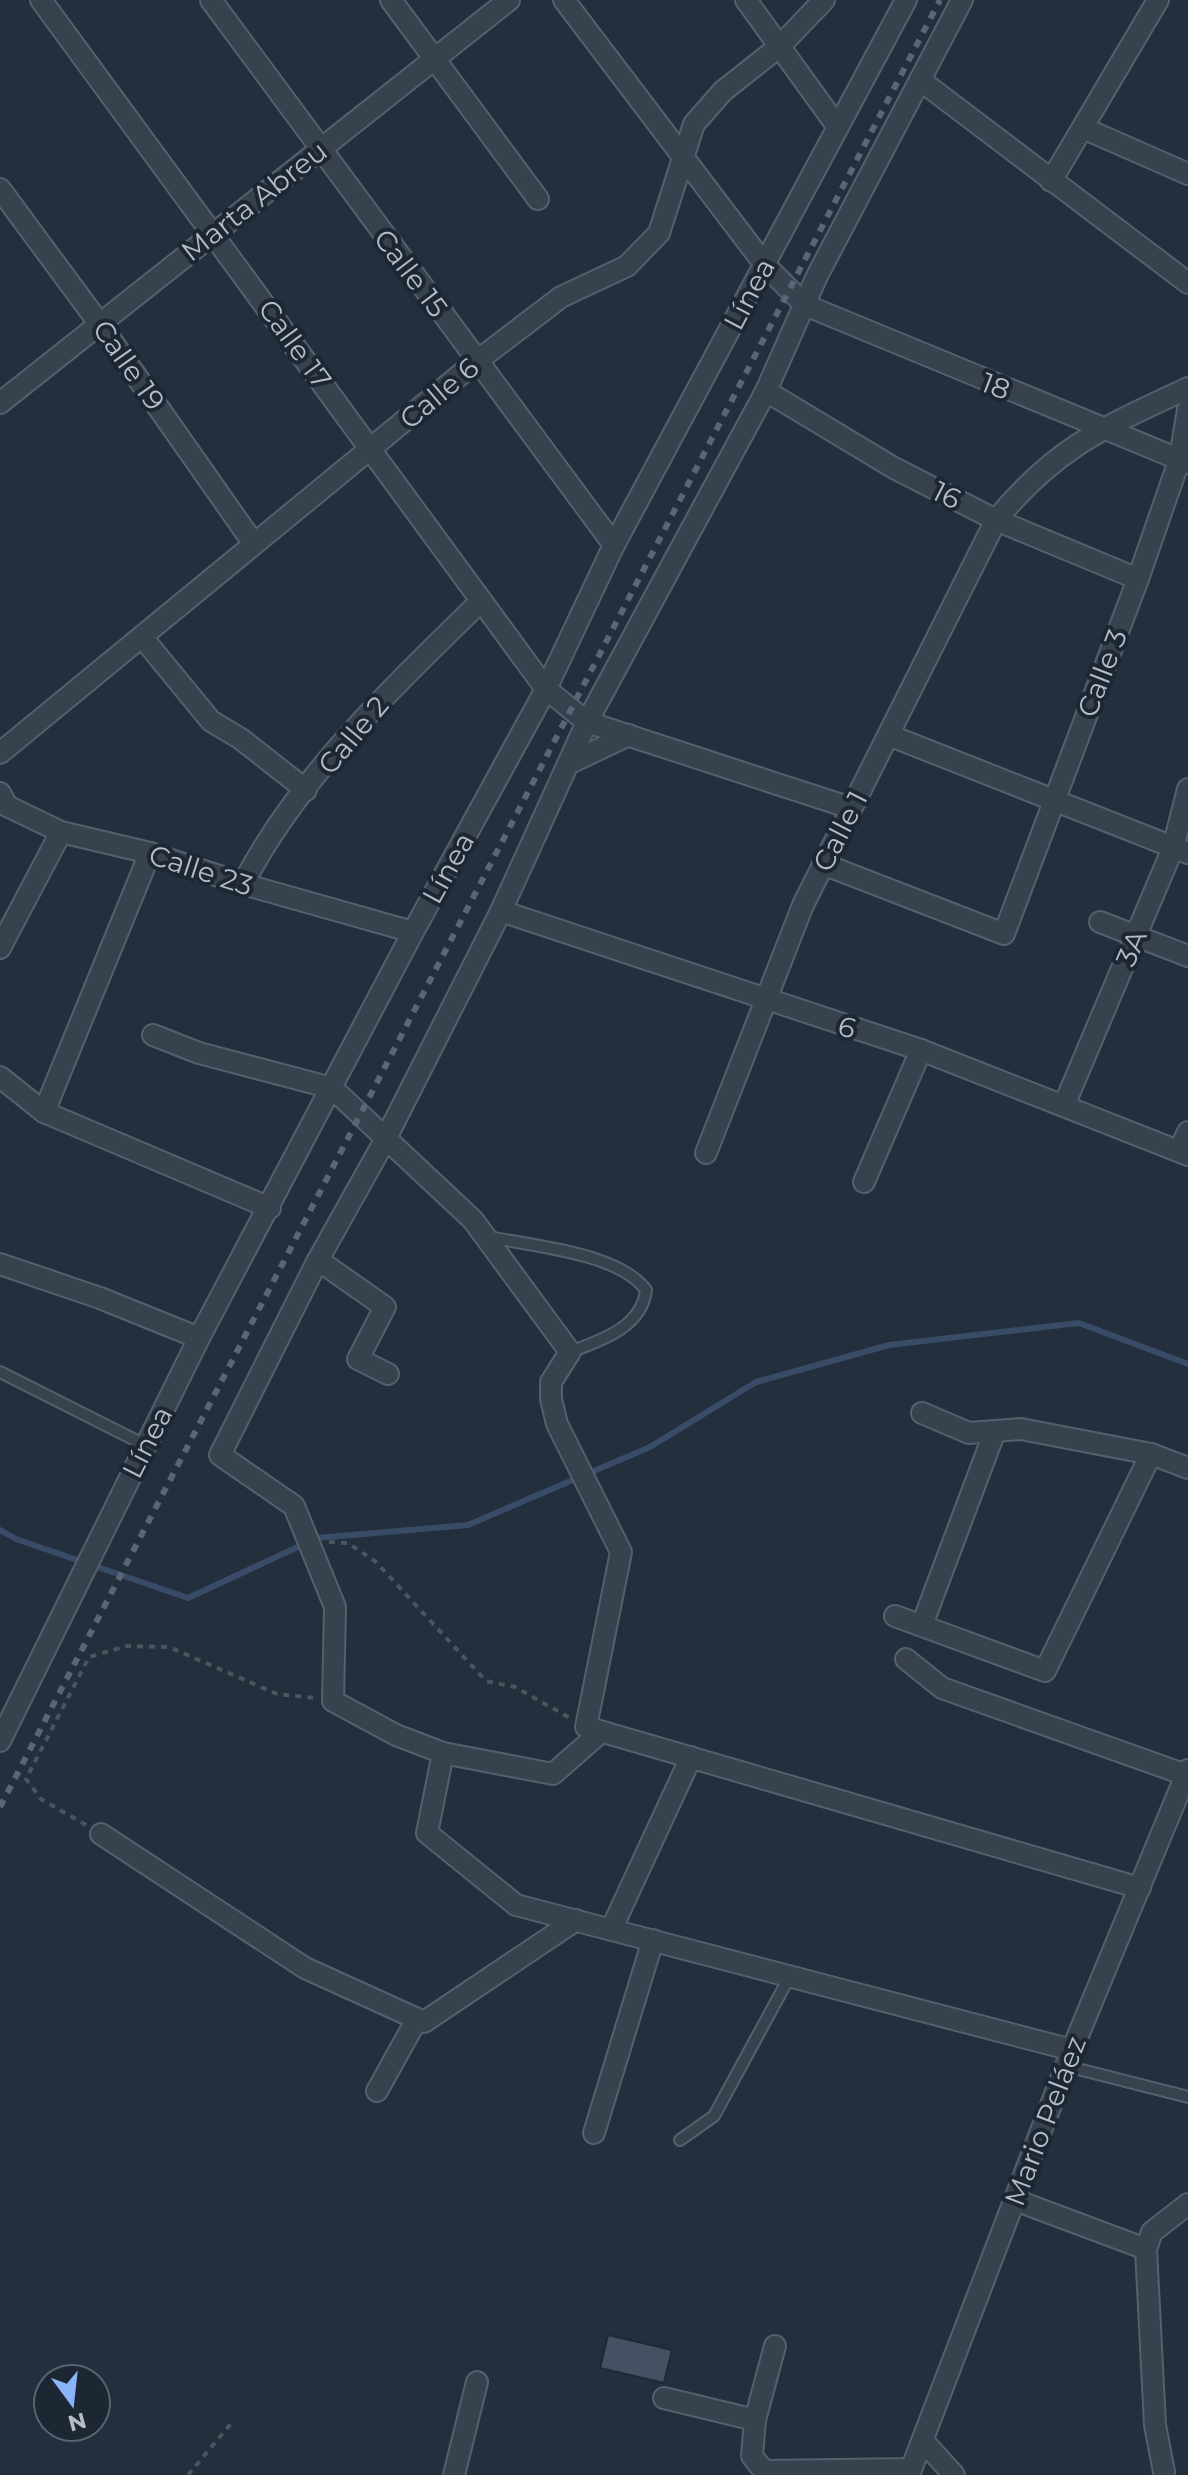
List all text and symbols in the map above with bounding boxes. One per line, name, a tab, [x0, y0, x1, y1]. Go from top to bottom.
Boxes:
street label: Marta Abreu	[174, 134, 334, 268]
street label: Calle 15	[367, 222, 455, 324]
street label: Línea	[716, 252, 782, 336]
street label: Calle 17	[251, 293, 339, 395]
street label: Calle 19	[86, 313, 172, 417]
street label: Calle 6	[393, 350, 485, 436]
street label: 18	[977, 365, 1015, 407]
street label: 16	[927, 474, 967, 516]
street label: Calle 3	[1070, 624, 1134, 722]
street label: Calle 2	[311, 689, 395, 781]
street label: Calle 1	[805, 785, 875, 877]
street label: Línea	[415, 827, 481, 909]
street label: Calle 23	[145, 837, 257, 903]
street label: 3A	[1108, 924, 1154, 971]
street label: 6	[834, 1008, 860, 1046]
street label: Línea	[115, 1400, 179, 1484]
street label: Mario Peláez	[997, 2032, 1093, 2210]
north arrow	[32, 2363, 112, 2443]
text: N	[65, 2406, 89, 2437]

